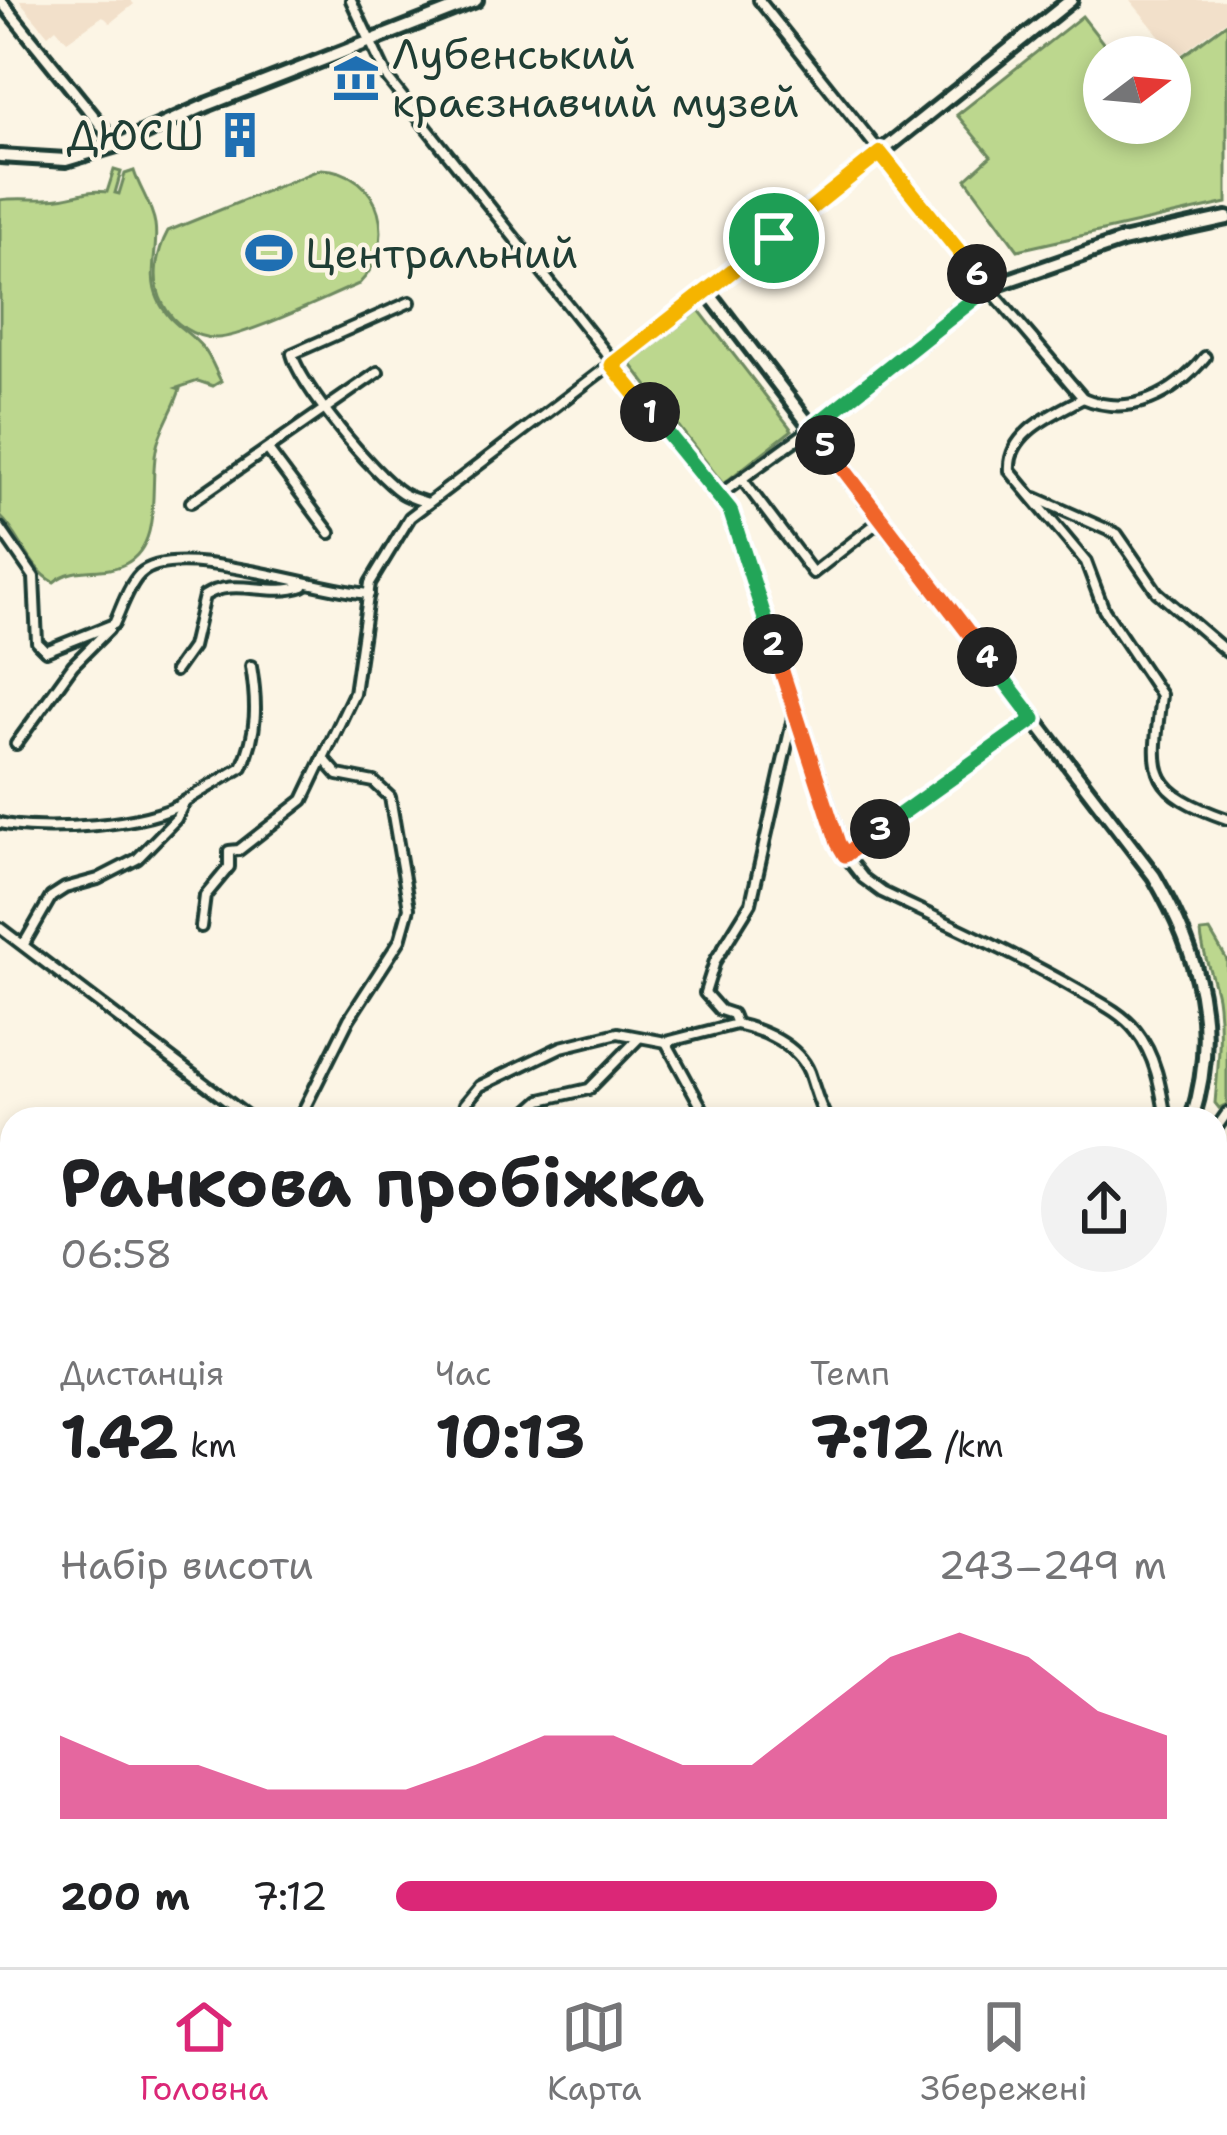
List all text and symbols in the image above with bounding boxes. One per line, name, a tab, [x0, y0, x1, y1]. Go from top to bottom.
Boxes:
place label: Лубенський краєзнавчий музей	[392, 26, 799, 130]
north arrow	[1083, 36, 1191, 144]
map controls	[1083, 36, 1191, 144]
museum icon: Лубенський краєзнавчий музей	[331, 53, 381, 103]
place label: ДЮСШ	[66, 107, 204, 163]
building icon: ДЮСШ	[215, 110, 265, 160]
pin	[723, 187, 825, 289]
icon: arrive	[741, 205, 807, 271]
place label: Центральний	[305, 225, 578, 281]
sports icon: Центральний	[244, 228, 294, 278]
pin: 6	[947, 244, 1007, 304]
text: 6	[965, 251, 989, 296]
pin: 1	[620, 382, 680, 442]
text: 1	[642, 389, 658, 434]
pin: 5	[795, 415, 855, 475]
text: 5	[815, 422, 835, 467]
pin: 2	[743, 614, 803, 674]
text: 2	[761, 621, 785, 666]
pin: 4	[957, 627, 1017, 687]
text: 4	[975, 634, 999, 679]
pin: 3	[850, 799, 910, 859]
text: 3	[868, 806, 892, 851]
text: Ранкова пробіжка	[60, 1139, 704, 1227]
button: share	[1041, 1146, 1167, 1272]
text: 06:58	[60, 1228, 173, 1280]
text: Дистанція	[60, 1351, 224, 1396]
text: Час	[435, 1351, 492, 1396]
text: Темп	[810, 1351, 890, 1396]
text: 1.42	[60, 1396, 179, 1476]
text: 10:13	[435, 1396, 585, 1476]
text: 7:12	[810, 1396, 933, 1476]
text: km	[179, 1423, 237, 1468]
text: /km	[933, 1423, 1004, 1468]
text: Набір висоти	[60, 1539, 314, 1591]
text: 243–249 m	[938, 1539, 1167, 1591]
text: 200 m	[60, 1870, 190, 1922]
text: 7:12	[252, 1870, 327, 1922]
tab: Головна	[139, 1994, 268, 2111]
tab: Карта	[547, 1994, 642, 2111]
tab: Збережені	[920, 1994, 1088, 2111]

